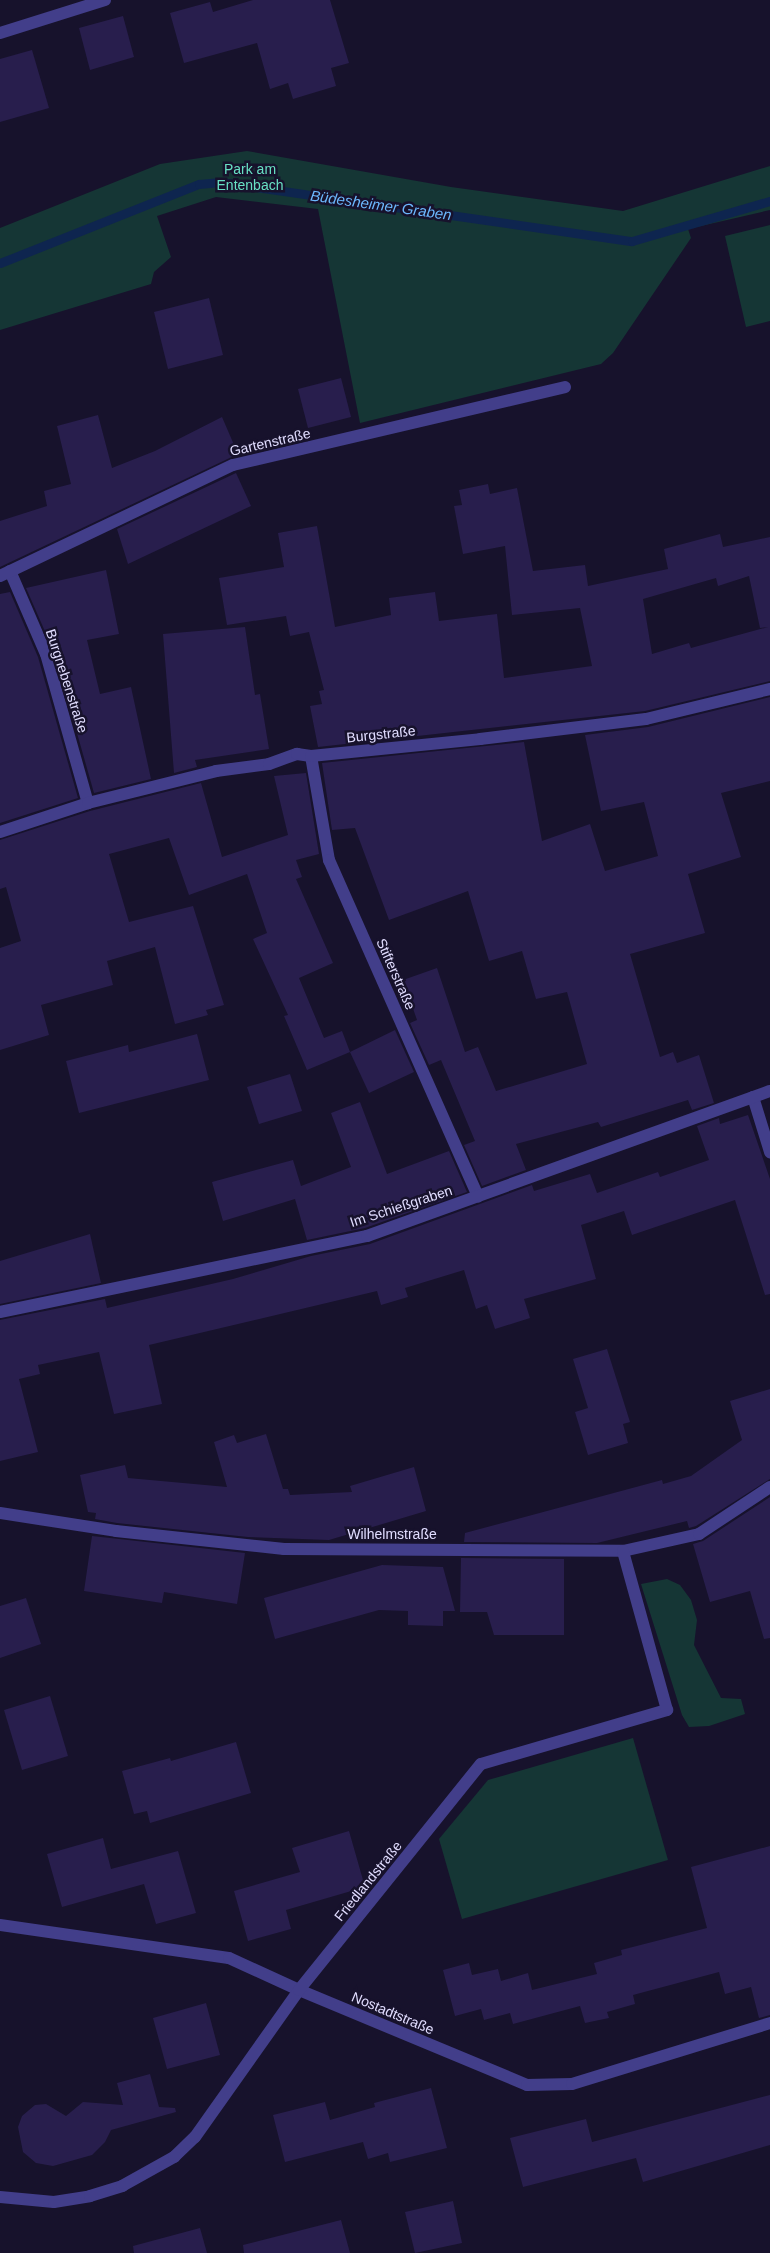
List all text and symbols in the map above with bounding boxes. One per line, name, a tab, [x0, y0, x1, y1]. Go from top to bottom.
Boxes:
park label: Park am Entenbach	[217, 161, 283, 193]
water label: Büdesheimer Graben	[309, 186, 453, 224]
street label: Gartenstraße	[228, 425, 312, 459]
street label: Burgnebenstraße	[42, 627, 92, 735]
street label: Burgstraße	[346, 722, 416, 746]
street label: Stifterstraße	[373, 936, 419, 1012]
street label: Im Schießgraben	[348, 1182, 454, 1230]
street label: Wilhelmstraße	[347, 1526, 437, 1542]
street label: Friedlandstraße	[331, 1838, 405, 1924]
street label: Nostadtstraße	[349, 1988, 437, 2038]

